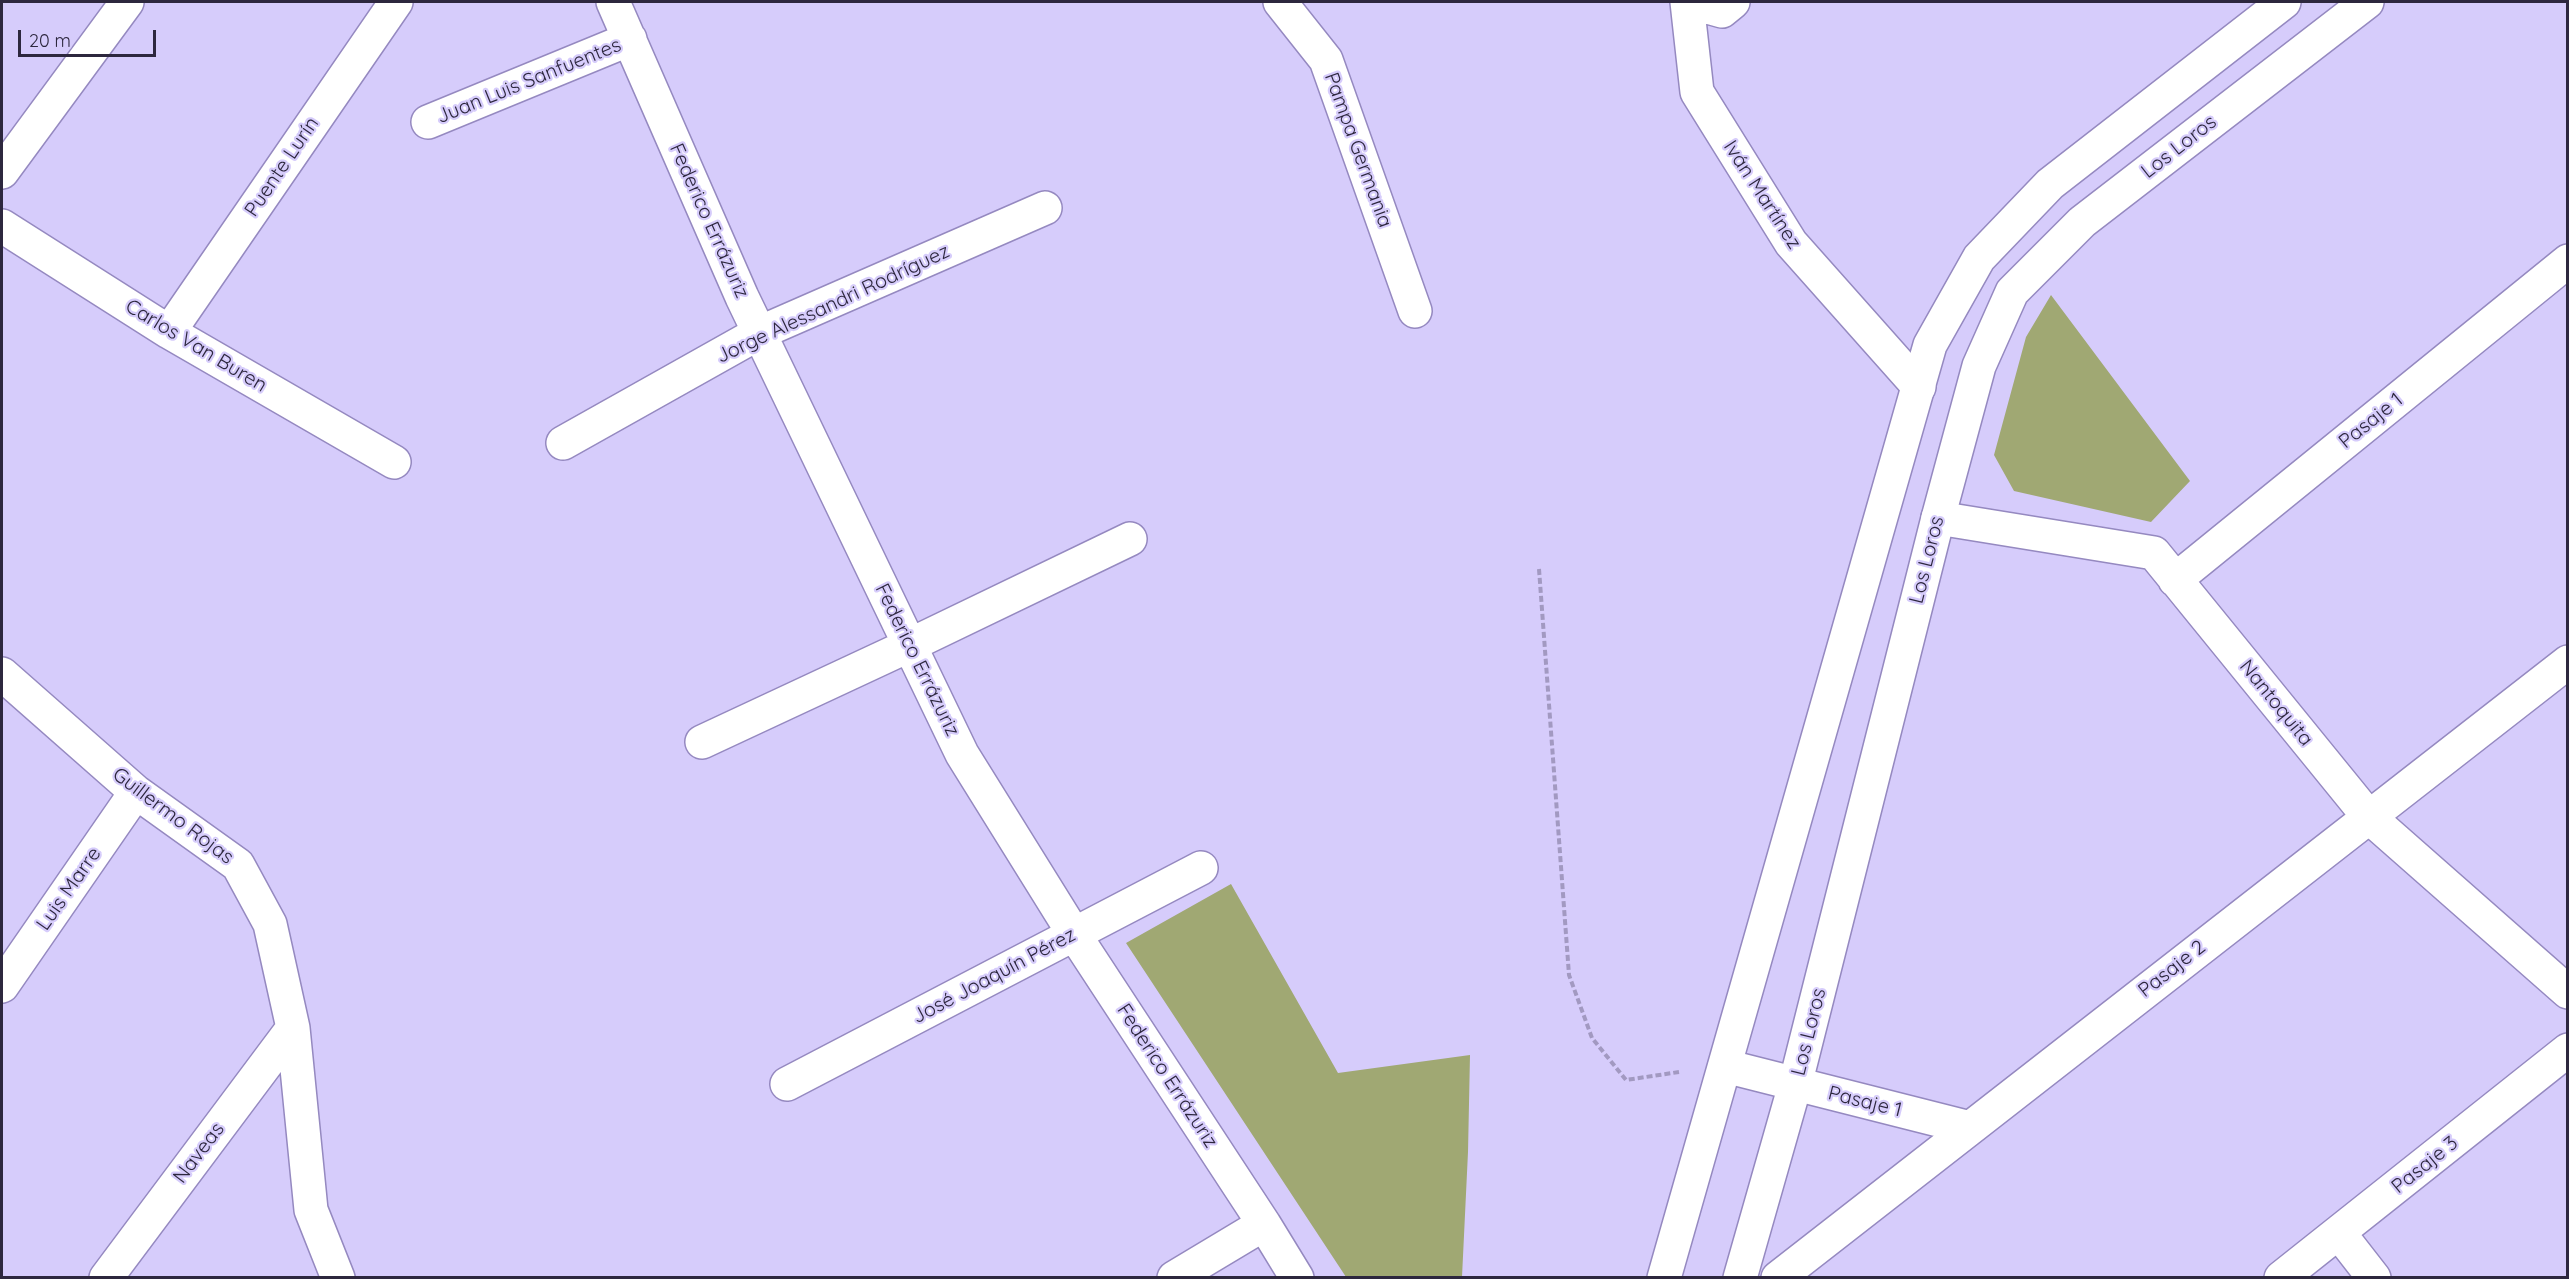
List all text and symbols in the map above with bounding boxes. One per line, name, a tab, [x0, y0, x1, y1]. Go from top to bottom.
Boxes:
scale bar	[21, 18, 159, 56]
text: 20 m	[29, 29, 71, 52]
street label: Juan Luis Sanfuentes	[433, 33, 625, 129]
street label: Pampa Germania	[1319, 69, 1397, 231]
street label: Los Loros	[2137, 110, 2221, 184]
street label: Puente Lurín	[240, 113, 324, 221]
street label: Iván Martínez	[1718, 136, 1806, 254]
street label: Federico Errázuriz	[664, 140, 754, 302]
street label: Jorge Alessandri Rodríguez	[713, 239, 953, 369]
street label: Carlos Van Buren	[121, 294, 271, 398]
street label: Pasaje 1	[2334, 388, 2408, 454]
street label: Los Loros	[1905, 514, 1949, 606]
street label: Federico Errázuriz	[870, 580, 964, 740]
street label: Nantoquita	[2234, 655, 2318, 751]
street label: Guillermo Rojas	[108, 763, 238, 869]
street label: Luis Marre	[32, 843, 106, 935]
street label: José Joaquín Pérez	[908, 923, 1080, 1029]
street label: Pasaje 2	[2134, 935, 2210, 1003]
street label: Los Loros	[1787, 986, 1831, 1078]
street label: Federico Errázuriz	[1112, 1000, 1222, 1152]
street label: Pasaje 1	[1826, 1081, 1904, 1123]
street label: Naveas	[168, 1118, 230, 1188]
street label: Pasaje 3	[2387, 1131, 2463, 1199]

